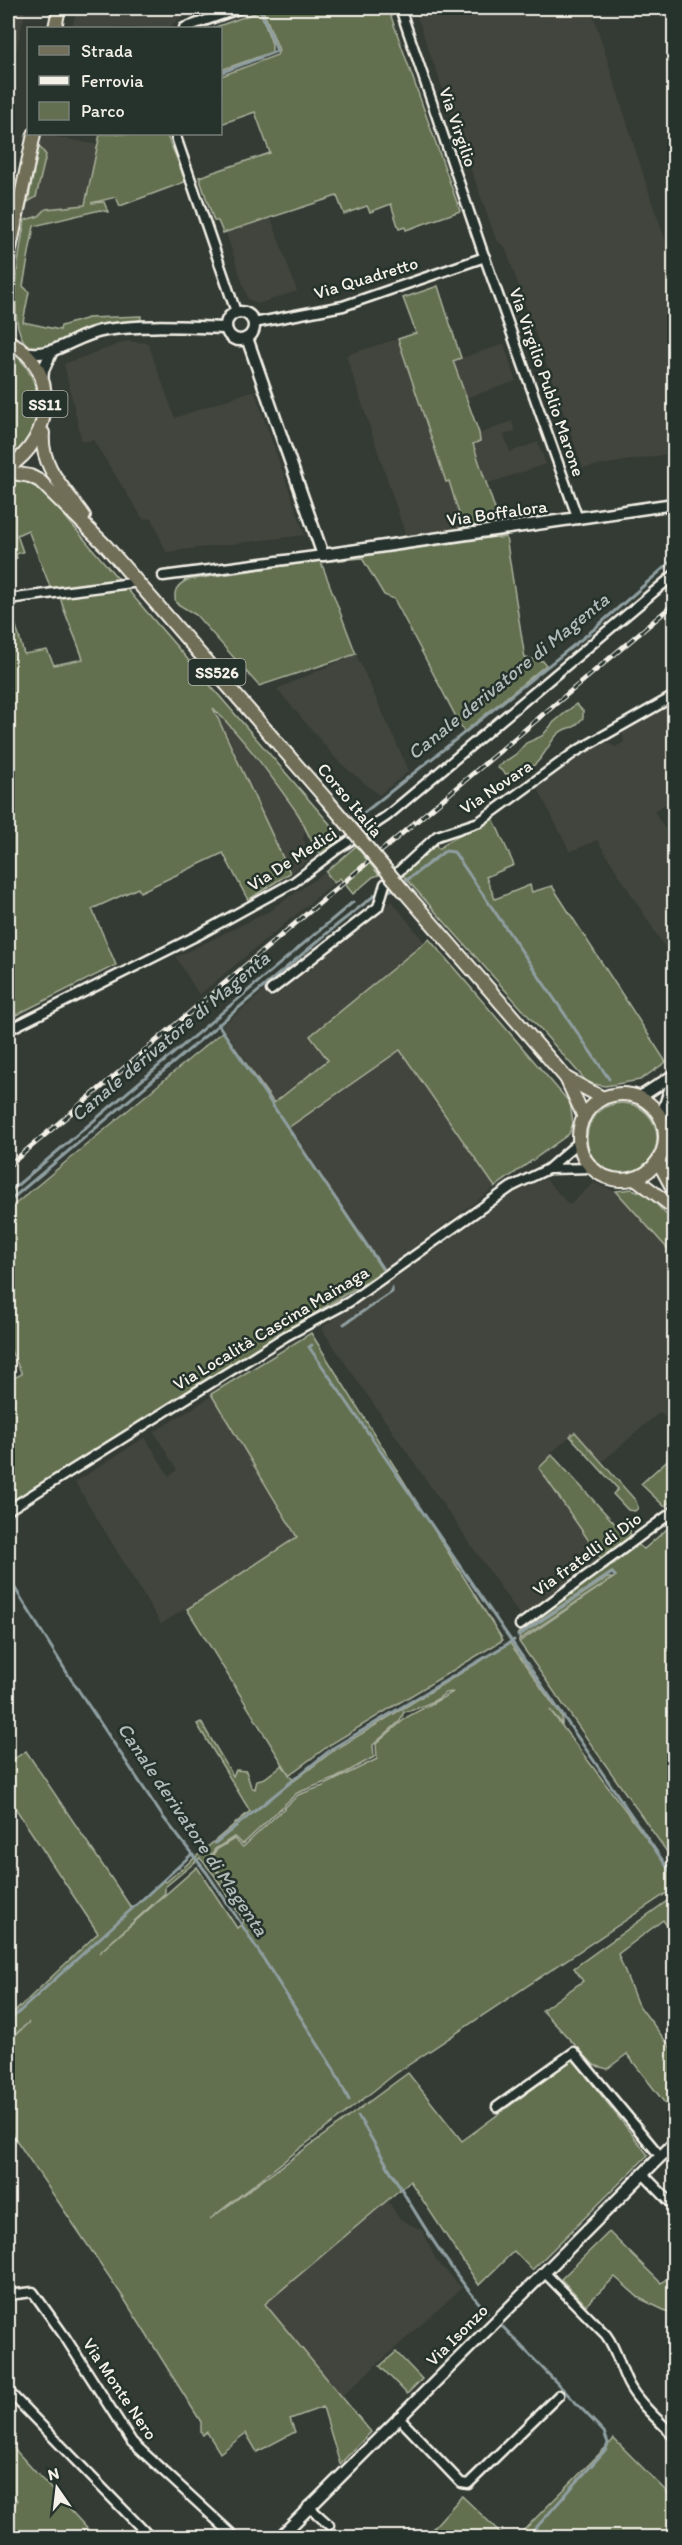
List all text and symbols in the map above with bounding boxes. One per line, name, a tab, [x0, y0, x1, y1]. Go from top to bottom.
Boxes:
legend	[27, 27, 222, 135]
text: Strada	[81, 40, 133, 62]
text: Ferrovia	[81, 70, 144, 92]
street label: Via Virgilio	[434, 84, 482, 170]
text: Parco	[81, 100, 125, 122]
street label: Via Quadretto	[311, 252, 421, 304]
street label: Via Virgilio Publio Marone	[504, 285, 590, 479]
road number: SS11	[22, 391, 68, 417]
street label: Via Boffalora	[445, 495, 549, 531]
water label: Canale derivatore di Magenta	[402, 587, 614, 765]
road number: SS526	[188, 659, 246, 685]
street label: Via Novara	[456, 755, 537, 819]
street label: Corso Italia	[312, 758, 388, 842]
street label: Via De Medici	[243, 822, 341, 896]
water label: Canale derivatore di Magenta	[66, 945, 275, 1126]
street label: Via Località Cascina Mainaga	[169, 1260, 373, 1395]
street label: Via fratelli di Dio	[528, 1507, 646, 1601]
water label: Canale derivatore di Magenta	[112, 1718, 274, 1941]
street label: Via Isonzo	[421, 2299, 493, 2371]
street label: Via Monte Nero	[78, 2334, 162, 2444]
north arrow	[27, 2458, 87, 2518]
text: N	[46, 2463, 61, 2484]

